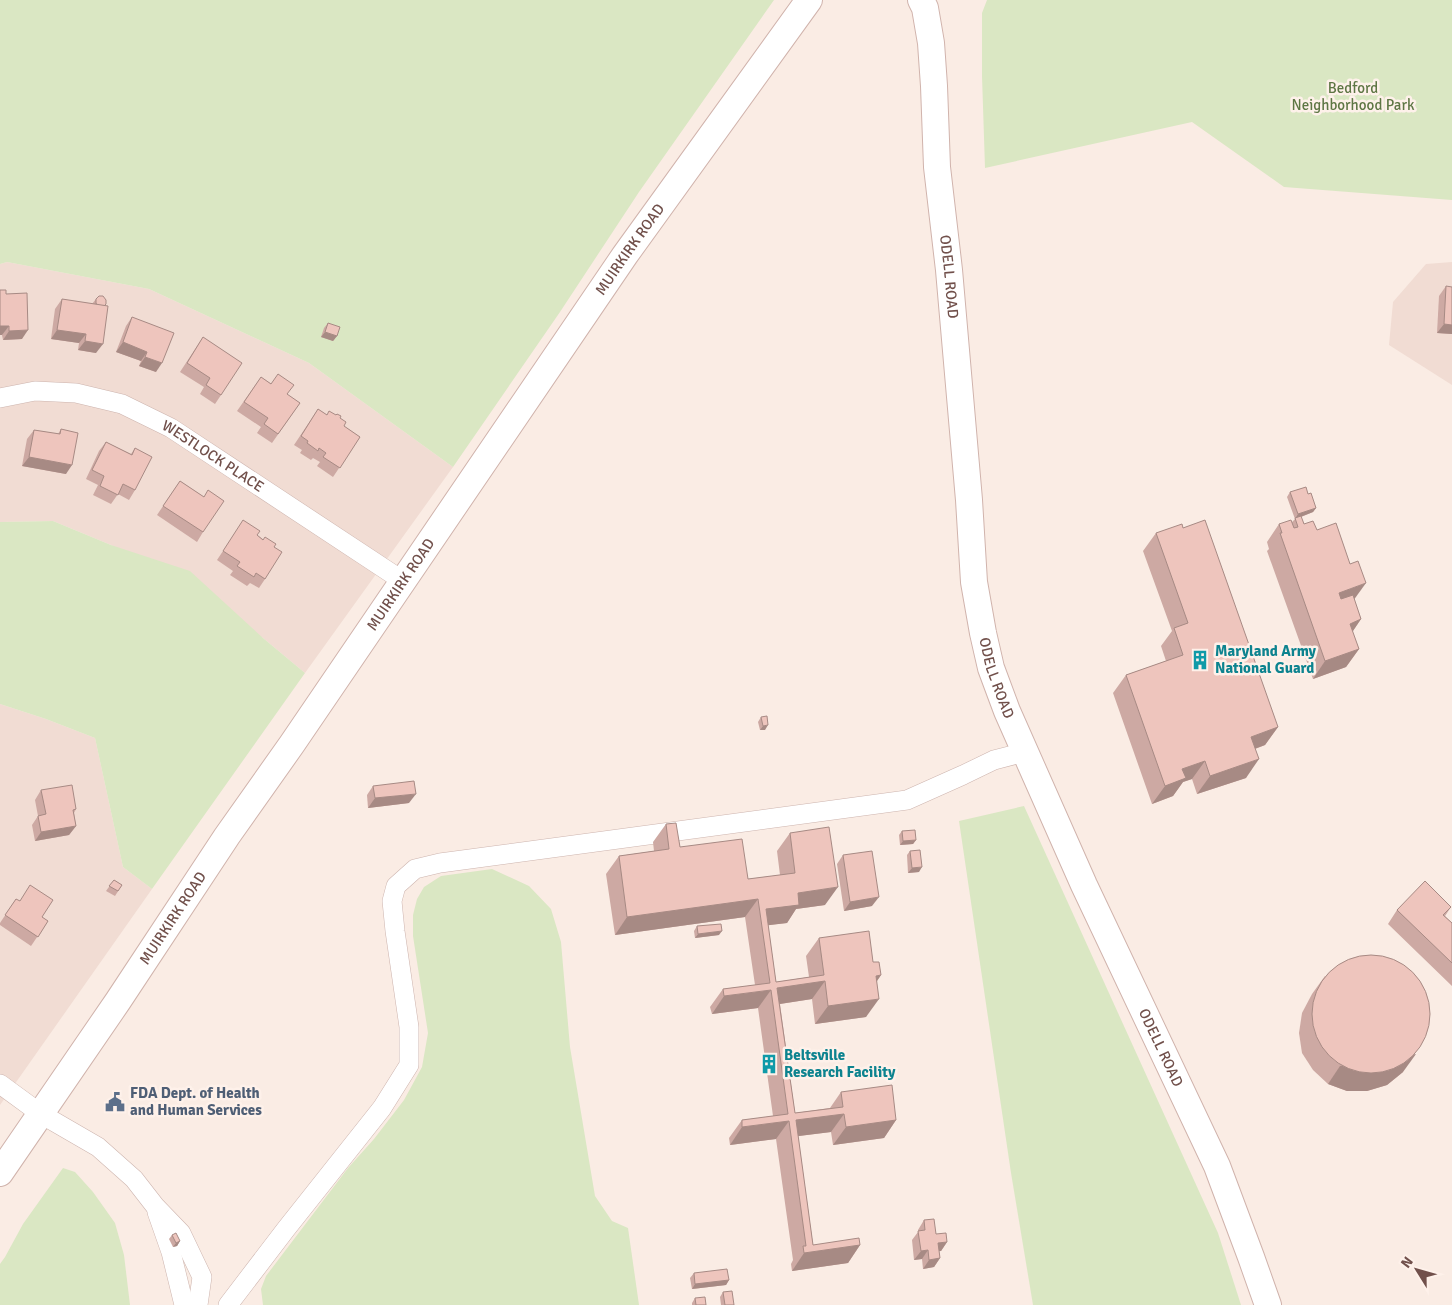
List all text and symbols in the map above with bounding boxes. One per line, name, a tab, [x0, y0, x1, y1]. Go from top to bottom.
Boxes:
park label: Bedford Neighborhood Park	[1292, 79, 1415, 114]
street label: MUIRKIRK ROAD	[591, 200, 668, 298]
street label: ODELL ROAD	[936, 234, 962, 319]
street label: WESTLOCK PLACE	[159, 416, 267, 496]
street label: MUIRKIRK ROAD	[363, 535, 438, 634]
street label: ODELL ROAD	[975, 636, 1018, 721]
place label: Maryland Army National Guard	[1215, 642, 1317, 677]
building icon: Maryland Army National Guard	[1189, 649, 1211, 671]
street label: MUIRKIRK ROAD	[136, 868, 210, 968]
street label: ODELL ROAD	[1135, 1006, 1187, 1089]
place label: Beltsville Research Facility	[784, 1046, 896, 1081]
building icon: Beltsville Research Facility	[758, 1053, 780, 1075]
place label: FDA Dept. of Health and Human Services	[130, 1084, 262, 1119]
public building icon: FDA Dept. of Health and Human Services	[104, 1091, 126, 1113]
north arrow	[1392, 1245, 1442, 1295]
text: N	[1397, 1253, 1417, 1271]

